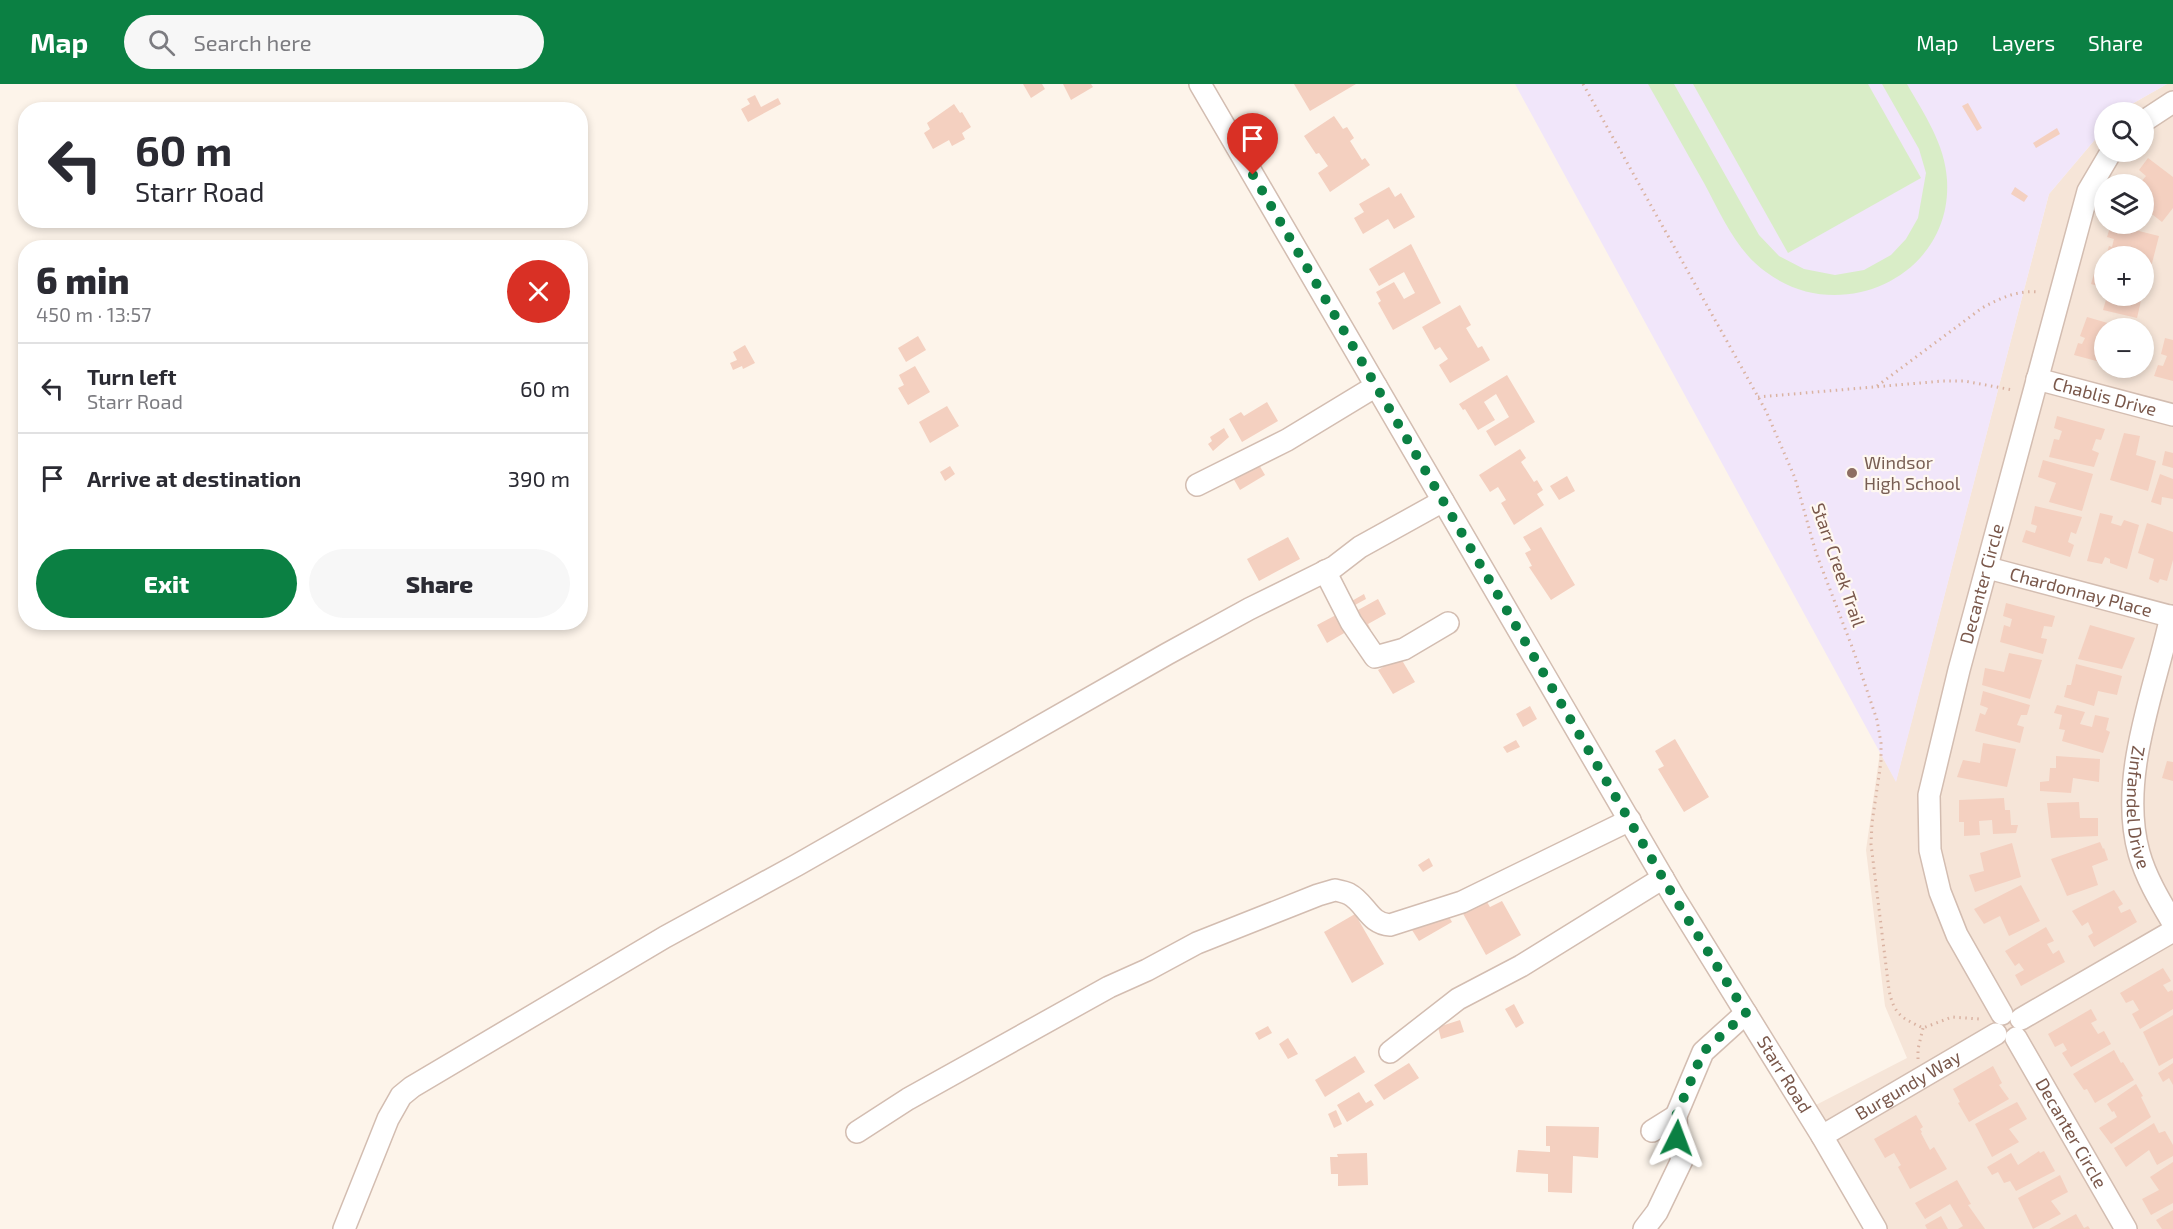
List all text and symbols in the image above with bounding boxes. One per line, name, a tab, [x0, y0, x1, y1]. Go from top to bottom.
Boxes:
search box	[124, 15, 544, 69]
text: Map	[30, 25, 88, 59]
icon: search	[145, 26, 178, 59]
text: Search here	[193, 29, 312, 55]
text: Map	[1916, 30, 1958, 55]
text: Layers	[1991, 30, 2055, 55]
text: Share	[2088, 30, 2143, 55]
map controls	[2094, 102, 2154, 378]
button: search	[2094, 102, 2154, 162]
pin	[1227, 113, 1278, 175]
icon: arrive	[1236, 122, 1269, 155]
text: 60 m	[135, 124, 232, 174]
icon: left	[36, 126, 114, 204]
button: layers	[2094, 174, 2154, 234]
text: Starr Road	[135, 175, 264, 207]
button: +	[2094, 246, 2154, 306]
text: 6 min	[36, 258, 130, 301]
button: close	[507, 260, 570, 323]
text: 450 m · 13:57	[36, 302, 151, 326]
button: −	[2094, 318, 2154, 378]
text: Turn left	[87, 363, 176, 389]
icon: left	[36, 372, 69, 405]
street label: Chablis Drive	[2051, 372, 2159, 420]
text: 60 m	[520, 375, 570, 401]
text: Starr Road	[87, 389, 183, 413]
place label: Windsor High School	[1864, 451, 1961, 494]
icon: arrive	[36, 462, 69, 495]
text: Arrive at destination	[87, 465, 301, 491]
text: 390 m	[508, 465, 570, 491]
marker: Windsor High School	[1845, 466, 1859, 480]
street label: Starr Creek Trail	[1807, 500, 1871, 630]
street label: Decanter Circle	[1954, 521, 2008, 646]
button: Exit	[36, 549, 297, 618]
button: Share	[309, 549, 570, 618]
street label: Chardonnay Place	[2007, 562, 2155, 621]
street label: Zinfandel Drive	[2123, 744, 2155, 872]
street label: Starr Road	[1753, 1032, 1817, 1117]
street label: Burgundy Way	[1851, 1045, 1965, 1124]
street label: Decanter Circle	[2031, 1074, 2112, 1192]
position arrow	[1645, 1106, 1709, 1170]

